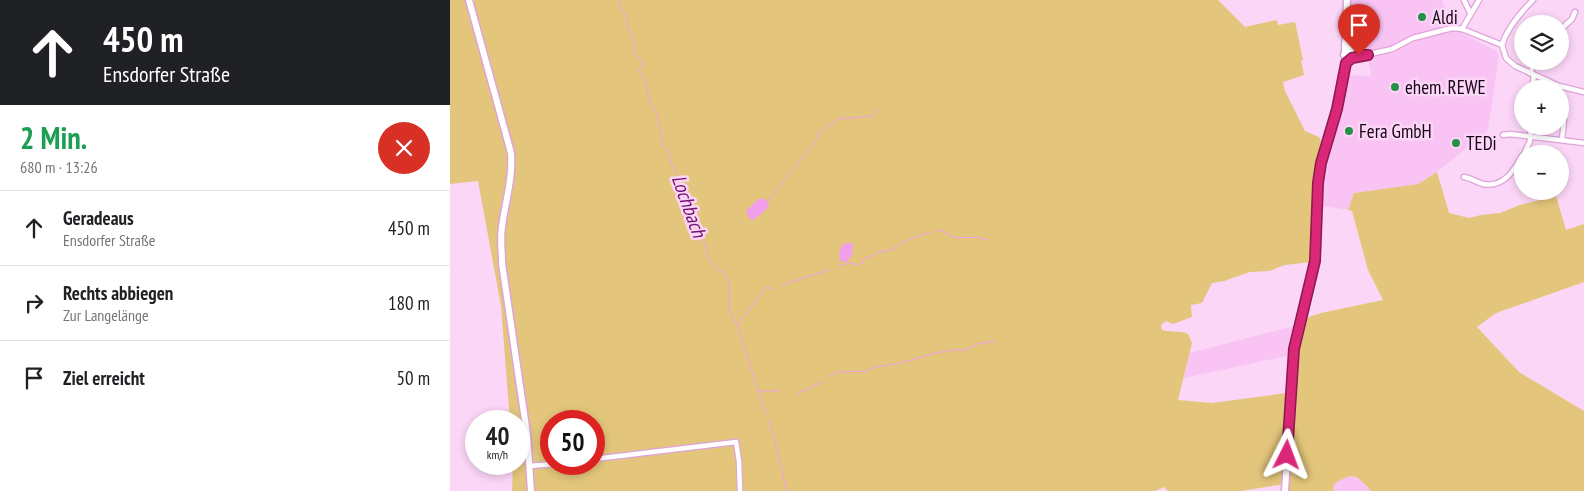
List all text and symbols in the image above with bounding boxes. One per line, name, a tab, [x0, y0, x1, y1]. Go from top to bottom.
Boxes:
pin	[1338, 4, 1380, 55]
place label: Aldi	[1432, 5, 1458, 29]
icon: arrive	[1345, 11, 1373, 39]
marker: Aldi	[1416, 11, 1428, 23]
map controls	[1514, 15, 1569, 200]
button: layers	[1514, 15, 1569, 70]
text: 450 m	[103, 16, 184, 62]
icon: ahead	[20, 20, 85, 85]
text: Ensdorfer Straße	[103, 60, 230, 88]
place label: ehem. REWE	[1405, 75, 1486, 99]
button: +	[1514, 80, 1569, 135]
marker: ehem. REWE	[1389, 81, 1401, 93]
text: 2 Min.	[20, 118, 87, 157]
place label: Fera GmbH	[1359, 119, 1432, 143]
button: close	[378, 122, 430, 174]
marker: Fera GmbH	[1343, 125, 1355, 137]
place label: TEDi	[1466, 131, 1497, 155]
marker: TEDi	[1450, 137, 1462, 149]
button: −	[1514, 145, 1569, 200]
text: 680 m · 13:26	[20, 157, 98, 177]
water label: Lochbach	[666, 171, 713, 242]
text: Geradeaus	[63, 206, 134, 230]
icon: ahead	[20, 214, 48, 242]
text: 450 m	[388, 216, 430, 240]
text: Ensdorfer Straße	[63, 230, 155, 250]
text: Rechts abbiegen	[63, 281, 173, 305]
icon: right	[20, 289, 48, 317]
text: 180 m	[388, 291, 430, 315]
text: Zur Langelänge	[63, 305, 149, 325]
icon: arrive	[20, 364, 48, 392]
text: Ziel erreicht	[63, 366, 145, 390]
text: 50 m	[397, 366, 430, 390]
speed limit sign: 50	[540, 410, 605, 475]
text: 40	[486, 420, 509, 452]
position arrow	[1260, 428, 1312, 480]
text: km/h	[487, 447, 508, 462]

